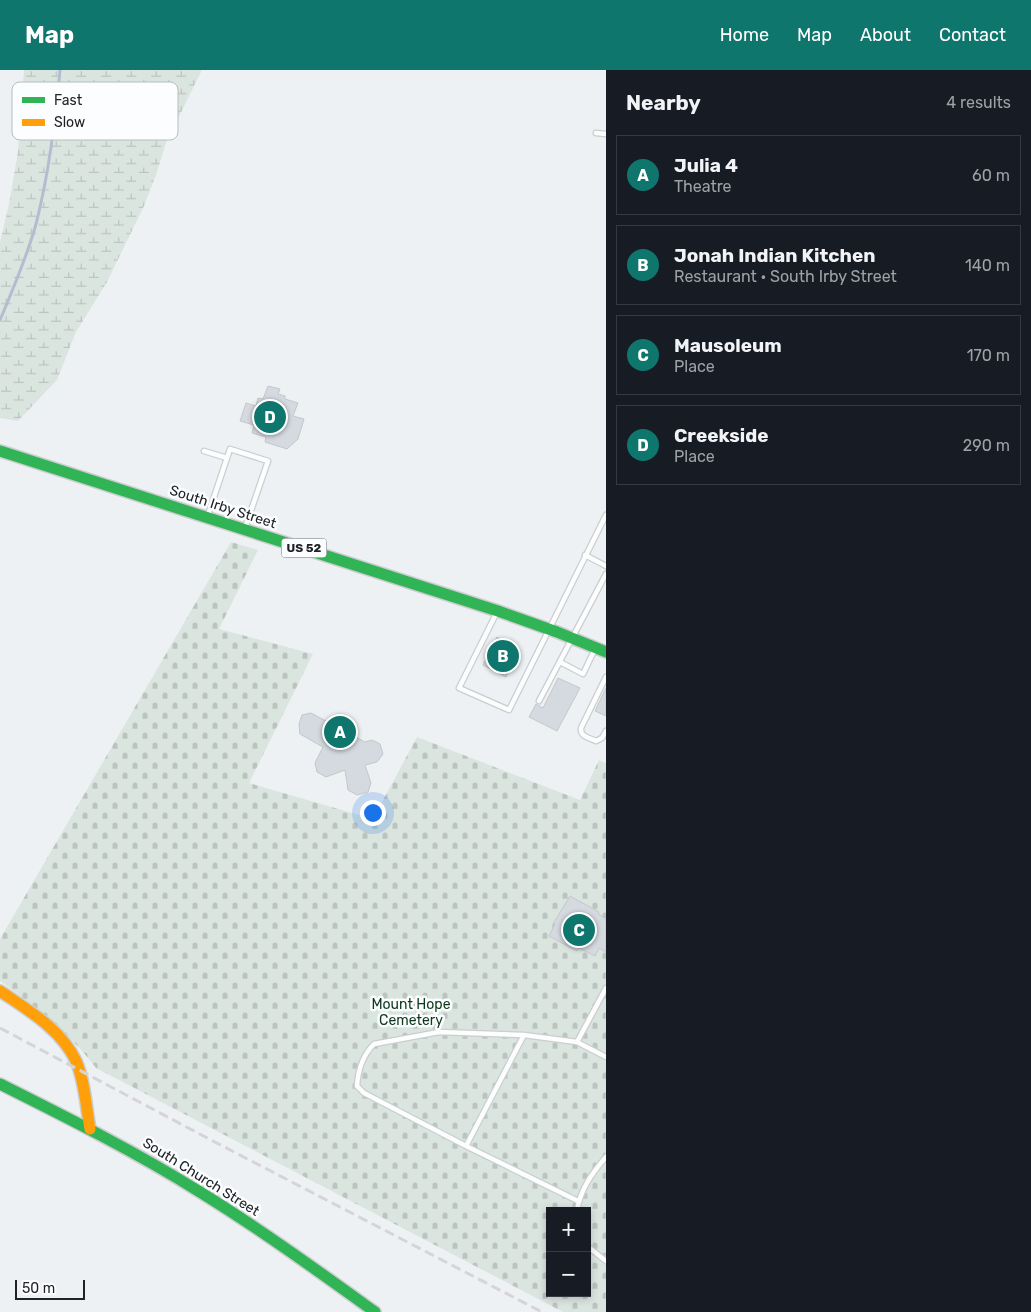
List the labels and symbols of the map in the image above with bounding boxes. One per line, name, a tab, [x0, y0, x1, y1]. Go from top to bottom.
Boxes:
legend	[12, 82, 178, 140]
text: Fast	[54, 92, 83, 109]
text: Slow	[54, 114, 85, 131]
pin: D	[254, 398, 286, 436]
street label: South Irby Street	[168, 482, 279, 532]
road number: US 52	[282, 538, 326, 558]
pin: B	[487, 637, 519, 675]
pin: A	[324, 713, 356, 751]
your location	[360, 800, 386, 826]
pin: C	[563, 911, 595, 949]
park label: Mount Hope Cemetery	[371, 996, 451, 1029]
street label: South Church Street	[140, 1134, 263, 1220]
scale bar	[15, 1277, 85, 1300]

